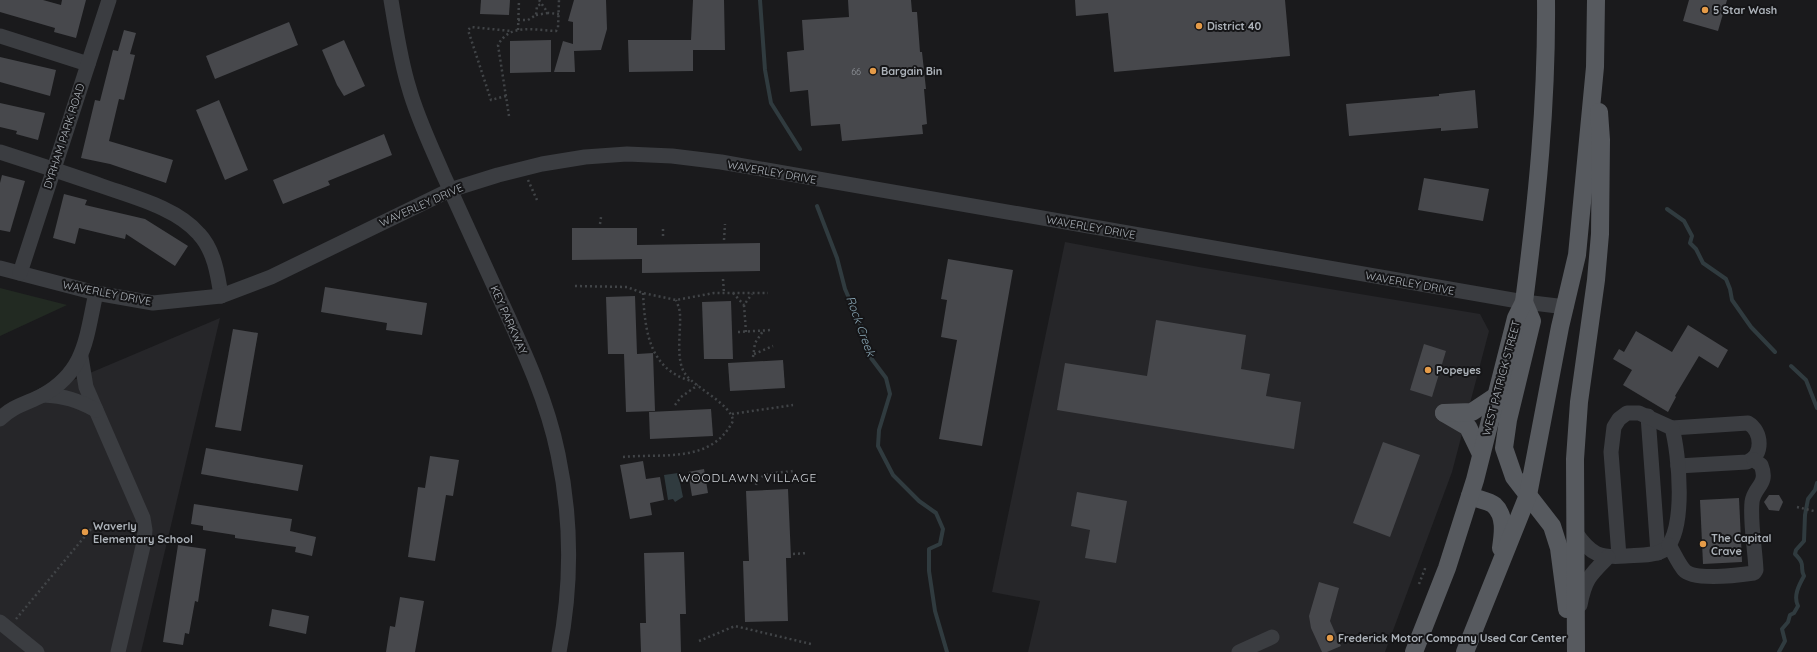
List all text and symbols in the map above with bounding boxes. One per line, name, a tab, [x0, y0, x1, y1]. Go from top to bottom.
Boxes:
place label: 5 Star Wash	[1713, 3, 1777, 17]
marker: 5 Star Wash	[1700, 5, 1710, 15]
place label: District 40	[1207, 19, 1261, 33]
marker: District 40	[1194, 21, 1204, 31]
place label: Bargain Bin	[881, 64, 942, 78]
house number: 66	[851, 66, 861, 77]
marker: Bargain Bin	[868, 66, 878, 76]
street label: DYRHAM PARK ROAD	[40, 81, 88, 190]
street label: WAVERLEY DRIVE	[726, 157, 818, 187]
street label: WAVERLEY DRIVE	[377, 180, 465, 230]
street label: WAVERLEY DRIVE	[1045, 212, 1137, 242]
street label: WAVERLEY DRIVE	[1364, 268, 1456, 298]
street label: WAVERLEY DRIVE	[61, 278, 153, 308]
street label: KEY PARKWAY	[488, 283, 530, 357]
water label: Rock Creek	[843, 294, 879, 360]
street label: WEST PATRICK STREET	[1479, 318, 1523, 437]
place label: Popeyes	[1436, 363, 1481, 377]
marker: Popeyes	[1423, 365, 1433, 375]
district label: WOODLAWN VILLAGE	[679, 470, 817, 485]
place label: Waverly Elementary School	[93, 519, 193, 546]
marker: Waverly Elementary School	[80, 527, 90, 537]
place label: The Capital Crave	[1711, 531, 1772, 558]
marker: The Capital Crave	[1698, 539, 1708, 549]
place label: Frederick Motor Company Used Car Center	[1338, 631, 1567, 645]
marker: Frederick Motor Company Used Car Center	[1325, 633, 1335, 643]

